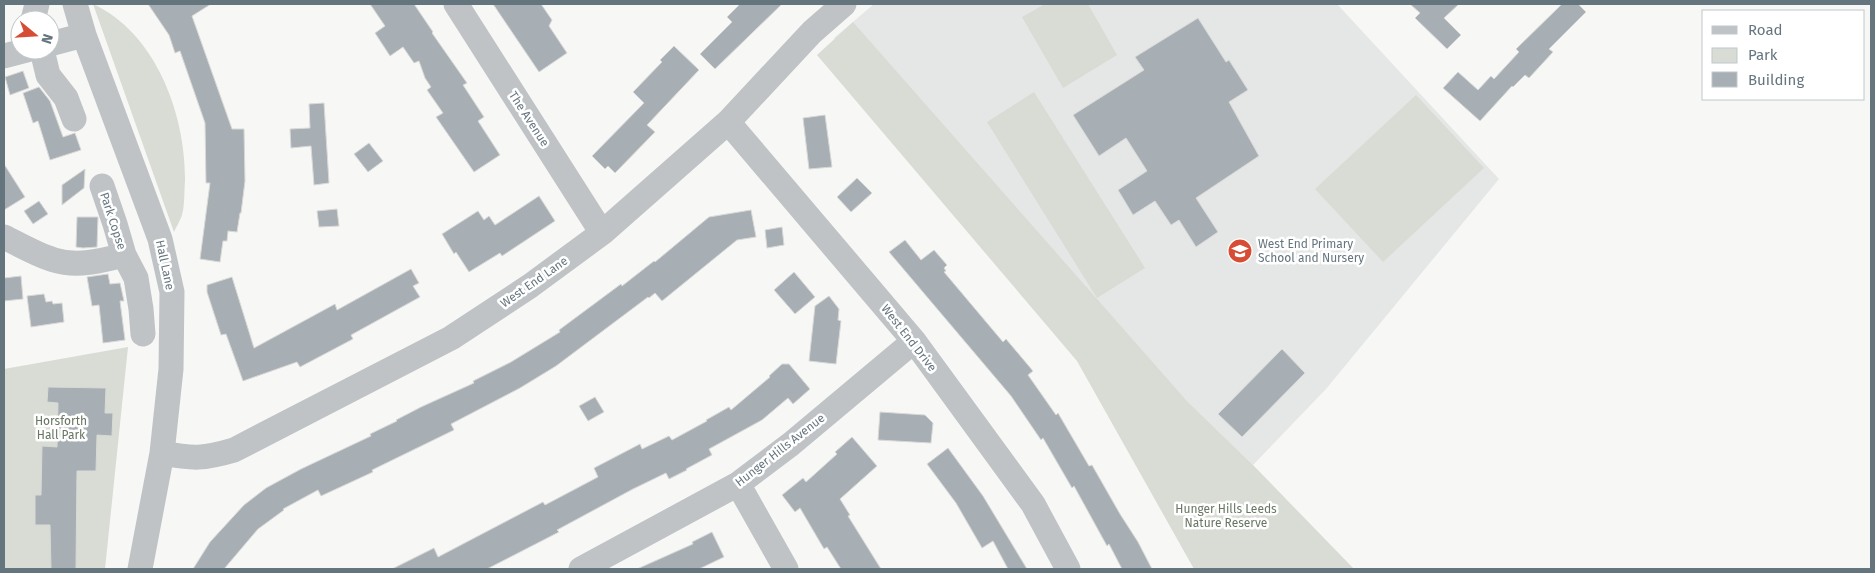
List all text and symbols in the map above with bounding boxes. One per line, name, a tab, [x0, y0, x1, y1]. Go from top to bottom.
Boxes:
north arrow	[10, 10, 60, 60]
legend	[1702, 10, 1865, 100]
text: Road	[1748, 21, 1783, 39]
text: N	[37, 32, 56, 46]
text: Park	[1748, 46, 1778, 64]
text: Building	[1748, 71, 1804, 89]
street label: The Avenue	[506, 89, 552, 149]
street label: Park Copse	[97, 191, 129, 251]
place label: West End Primary School and Nursery	[1258, 237, 1364, 265]
school or university icon: West End Primary School and Nursery	[1227, 238, 1253, 264]
street label: Hall Lane	[153, 239, 177, 291]
street label: West End Lane	[498, 254, 570, 310]
street label: West End Drive	[878, 302, 940, 374]
street label: Hunger Hills Avenue	[732, 411, 828, 489]
park label: Horsforth Hall Park	[35, 414, 87, 442]
park label: Hunger Hills Leeds Nature Reserve	[1175, 502, 1277, 530]

